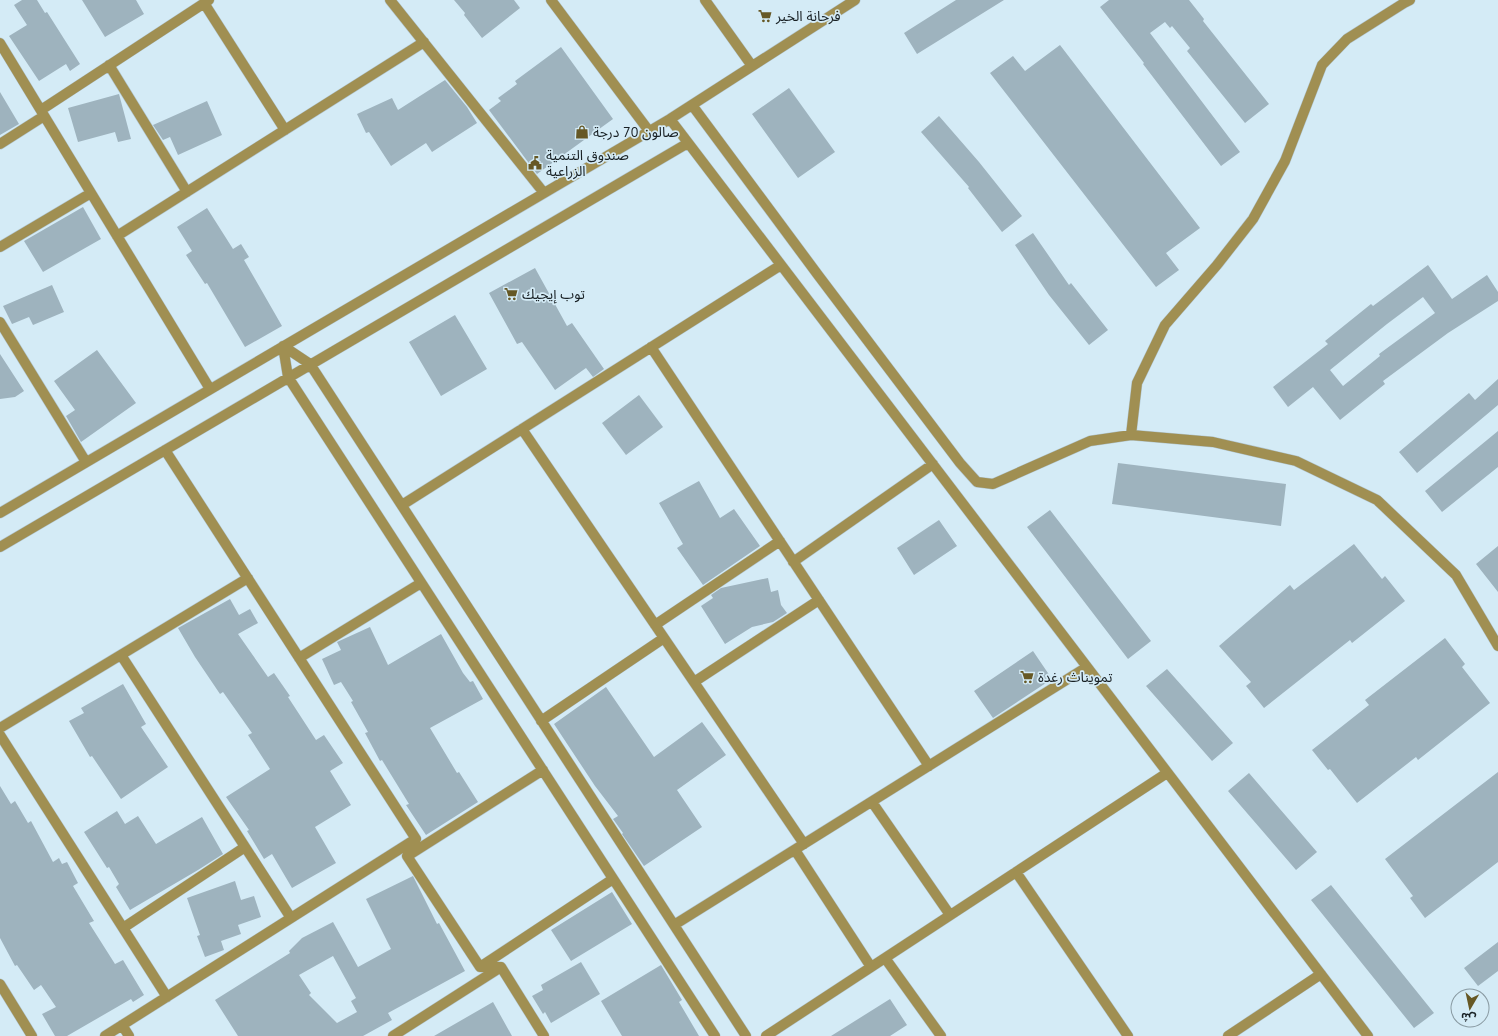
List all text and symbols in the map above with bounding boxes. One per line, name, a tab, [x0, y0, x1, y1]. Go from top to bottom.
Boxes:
place label: فرحانة الخير	[775, 7, 841, 25]
supermarket icon: فرحانة الخير	[757, 8, 773, 24]
place label: صالون 70 درجة	[593, 123, 679, 141]
shop icon: صالون 70 درجة	[574, 124, 590, 140]
place label: صندوق التنمية الزراعية	[546, 146, 629, 180]
public building icon: صندوق التنمية الزراعية	[527, 155, 543, 171]
place label: توب إيجيك	[522, 285, 585, 304]
supermarket icon: توب إيجيك	[503, 286, 519, 302]
place label: تمويناث رغدة	[1038, 668, 1113, 686]
supermarket icon: تمويناث رغدة	[1019, 669, 1035, 685]
north arrow	[1450, 988, 1490, 1028]
text: ش	[1460, 1010, 1477, 1026]

